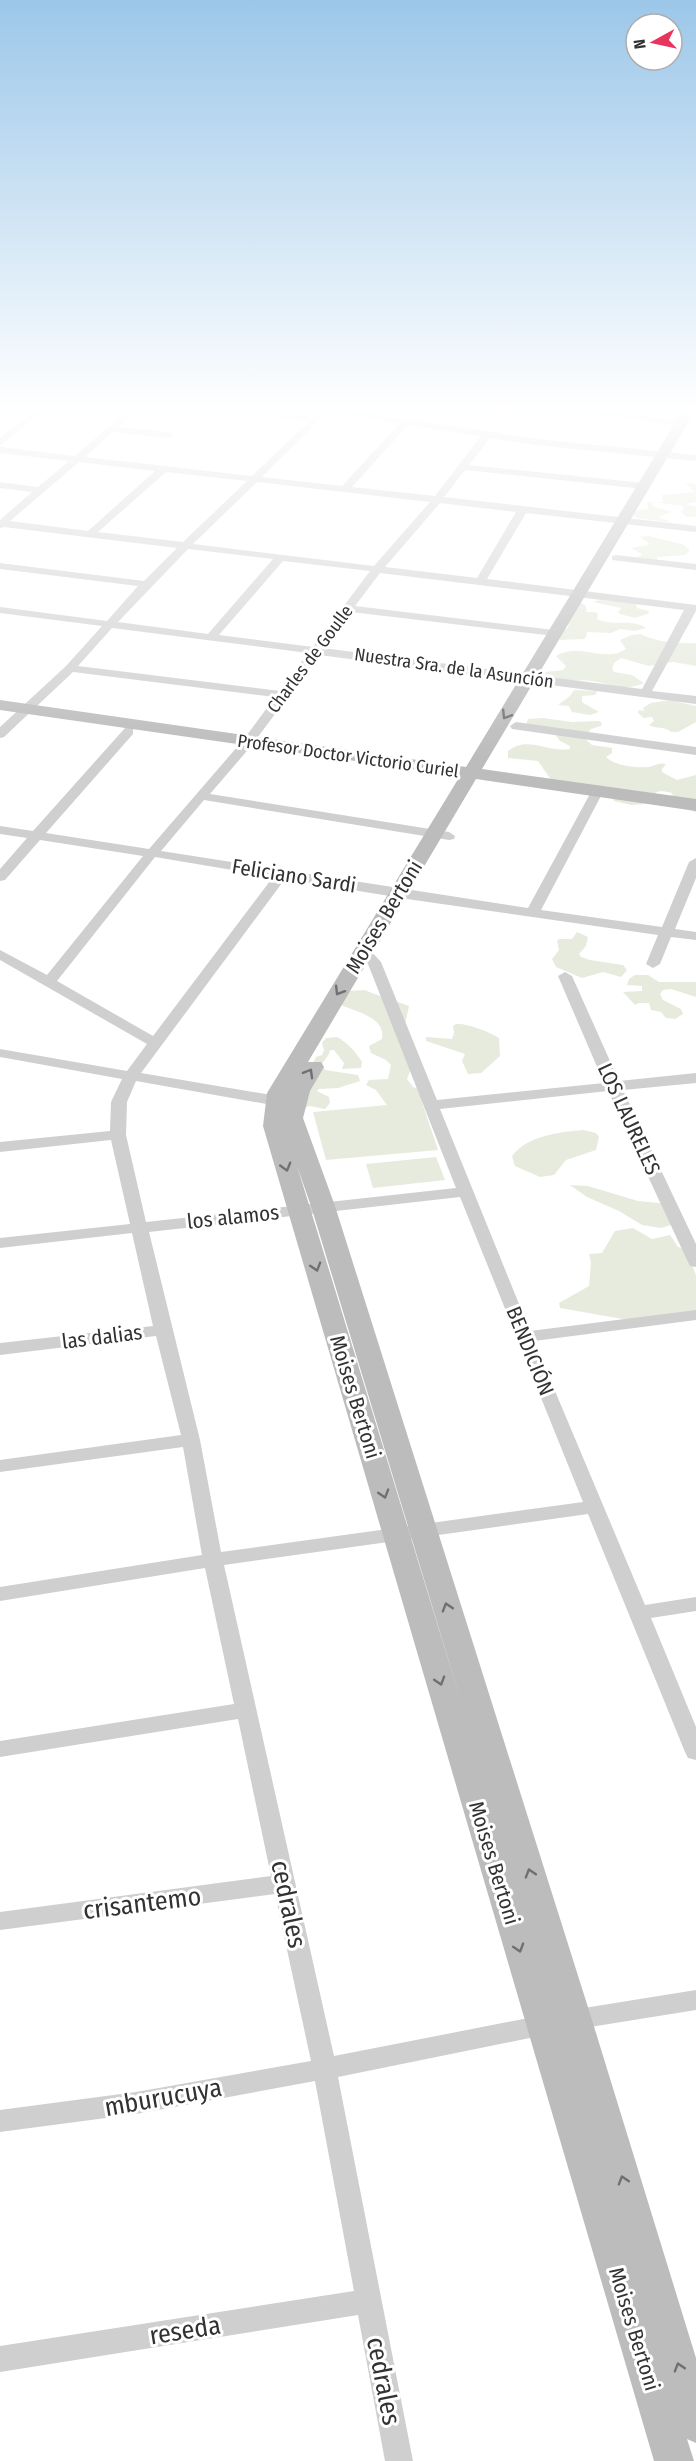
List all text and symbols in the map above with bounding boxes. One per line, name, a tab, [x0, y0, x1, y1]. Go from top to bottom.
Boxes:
north arrow	[624, 12, 684, 72]
text: N	[630, 38, 650, 50]
street label: Charles de Goulle	[262, 601, 358, 717]
street label: Nuestra Sra. de la Asunción	[353, 643, 555, 693]
one-way arrow	[502, 709, 514, 719]
street label: Profesor Doctor Victorio Curiel	[236, 730, 460, 782]
street label: Feliciano Sardi	[230, 853, 358, 899]
street label: Moises Bertoni	[340, 856, 428, 978]
one-way arrow	[335, 985, 346, 995]
street label: LOS LAURELES	[592, 1059, 666, 1179]
one-way arrow	[302, 1069, 313, 1079]
one-way arrow	[279, 1161, 291, 1172]
street label: los alamos	[186, 1199, 280, 1235]
one-way arrow	[309, 1261, 321, 1272]
street label: BENDICIÓN	[500, 1303, 560, 1399]
street label: las dalias	[60, 1319, 144, 1355]
street label: Moises Bertoni	[324, 1332, 386, 1462]
one-way arrow	[377, 1488, 389, 1499]
one-way arrow	[442, 1602, 454, 1613]
one-way arrow	[433, 1675, 445, 1685]
street label: Moises Bertoni	[463, 1798, 525, 1928]
street label: cedrales	[264, 1857, 313, 1951]
one-way arrow	[525, 1868, 537, 1879]
street label: crisantemo	[81, 1881, 203, 1926]
one-way arrow	[512, 1942, 524, 1953]
street label: mburucuya	[102, 2072, 224, 2123]
one-way arrow	[618, 2175, 630, 2186]
street label: Moises Bertoni	[603, 2264, 665, 2394]
street label: reseda	[147, 2310, 223, 2351]
street label: cedrales	[360, 2335, 407, 2428]
one-way arrow	[674, 2362, 686, 2373]

